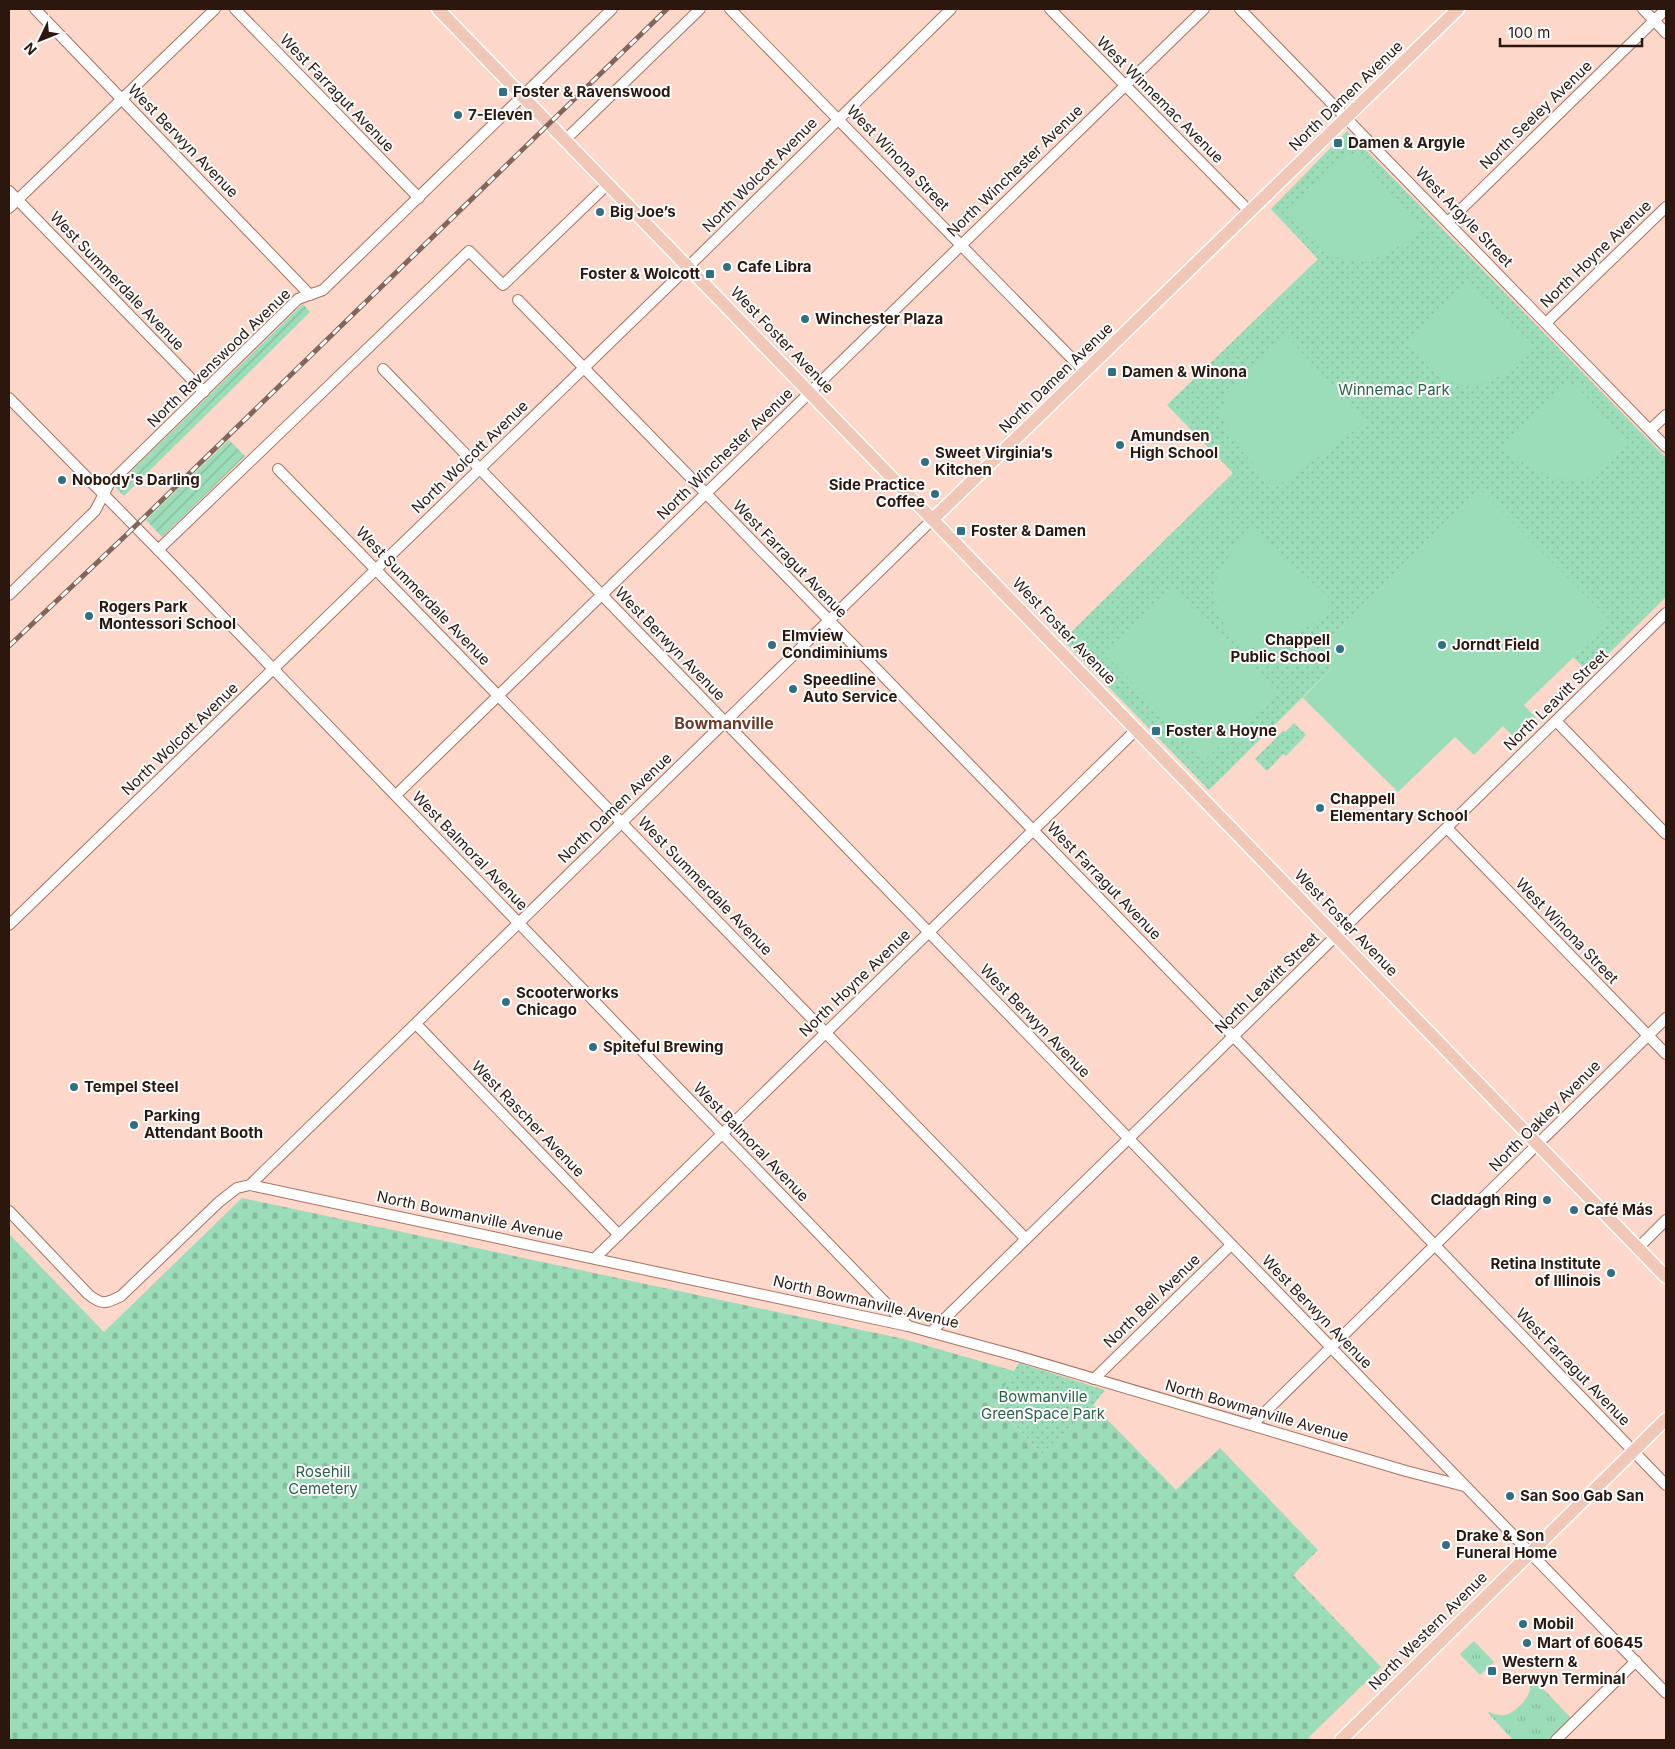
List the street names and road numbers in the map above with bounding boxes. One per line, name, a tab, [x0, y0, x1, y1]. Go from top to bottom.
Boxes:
street label: West Farragut Avenue	[276, 30, 399, 156]
street label: West Winnemac Avenue	[1093, 32, 1228, 167]
street label: North Damen Avenue	[1285, 36, 1407, 155]
street label: North Seeley Avenue	[1476, 56, 1596, 173]
street label: West Berwyn Avenue	[124, 80, 243, 201]
street label: West Winona Street	[843, 101, 954, 215]
street label: North Winchester Avenue	[943, 101, 1087, 241]
street label: North Wolcott Avenue	[698, 113, 821, 236]
street label: West Argyle Street	[1412, 163, 1517, 271]
street label: North Hoyne Avenue	[1536, 196, 1655, 312]
street label: West Summerdale Avenue	[46, 207, 189, 354]
street label: West Foster Avenue	[727, 282, 838, 397]
street label: North Ravenswood Avenue	[143, 284, 294, 431]
street label: North Damen Avenue	[995, 318, 1117, 437]
street label: North Winchester Avenue	[653, 384, 797, 524]
street label: North Wolcott Avenue	[407, 396, 532, 517]
street label: West Farragut Avenue	[729, 496, 852, 622]
street label: West Summerdale Avenue	[352, 522, 495, 669]
street label: West Foster Avenue	[1009, 573, 1120, 688]
street label: West Berwyn Avenue	[611, 583, 730, 704]
street label: North Leavitt Street	[1499, 645, 1612, 754]
street label: North Wolcott Avenue	[117, 678, 242, 799]
street label: North Damen Avenue	[554, 748, 676, 867]
street label: West Balmoral Avenue	[408, 787, 532, 914]
street label: West Summerdale Avenue	[634, 812, 777, 959]
street label: West Farragut Avenue	[1043, 818, 1166, 944]
street label: West Foster Avenue	[1291, 865, 1402, 980]
street label: West Winona Street	[1512, 874, 1623, 988]
street label: North Hoyne Avenue	[795, 925, 914, 1041]
street label: North Leavitt Street	[1210, 928, 1323, 1037]
street label: West Berwyn Avenue	[976, 960, 1095, 1081]
street label: West Rascher Avenue	[468, 1056, 589, 1181]
street label: North Oakley Avenue	[1485, 1056, 1604, 1175]
street label: West Balmoral Avenue	[689, 1078, 813, 1205]
street label: North Bowmanville Avenue	[375, 1186, 565, 1245]
street label: North Bell Avenue	[1099, 1250, 1204, 1352]
street label: West Berwyn Avenue	[1258, 1251, 1377, 1372]
street label: North Bowmanville Avenue	[771, 1271, 961, 1332]
street label: West Farragut Avenue	[1512, 1304, 1635, 1430]
street label: North Bowmanville Avenue	[1163, 1375, 1351, 1446]
street label: North Western Avenue	[1364, 1567, 1491, 1694]

